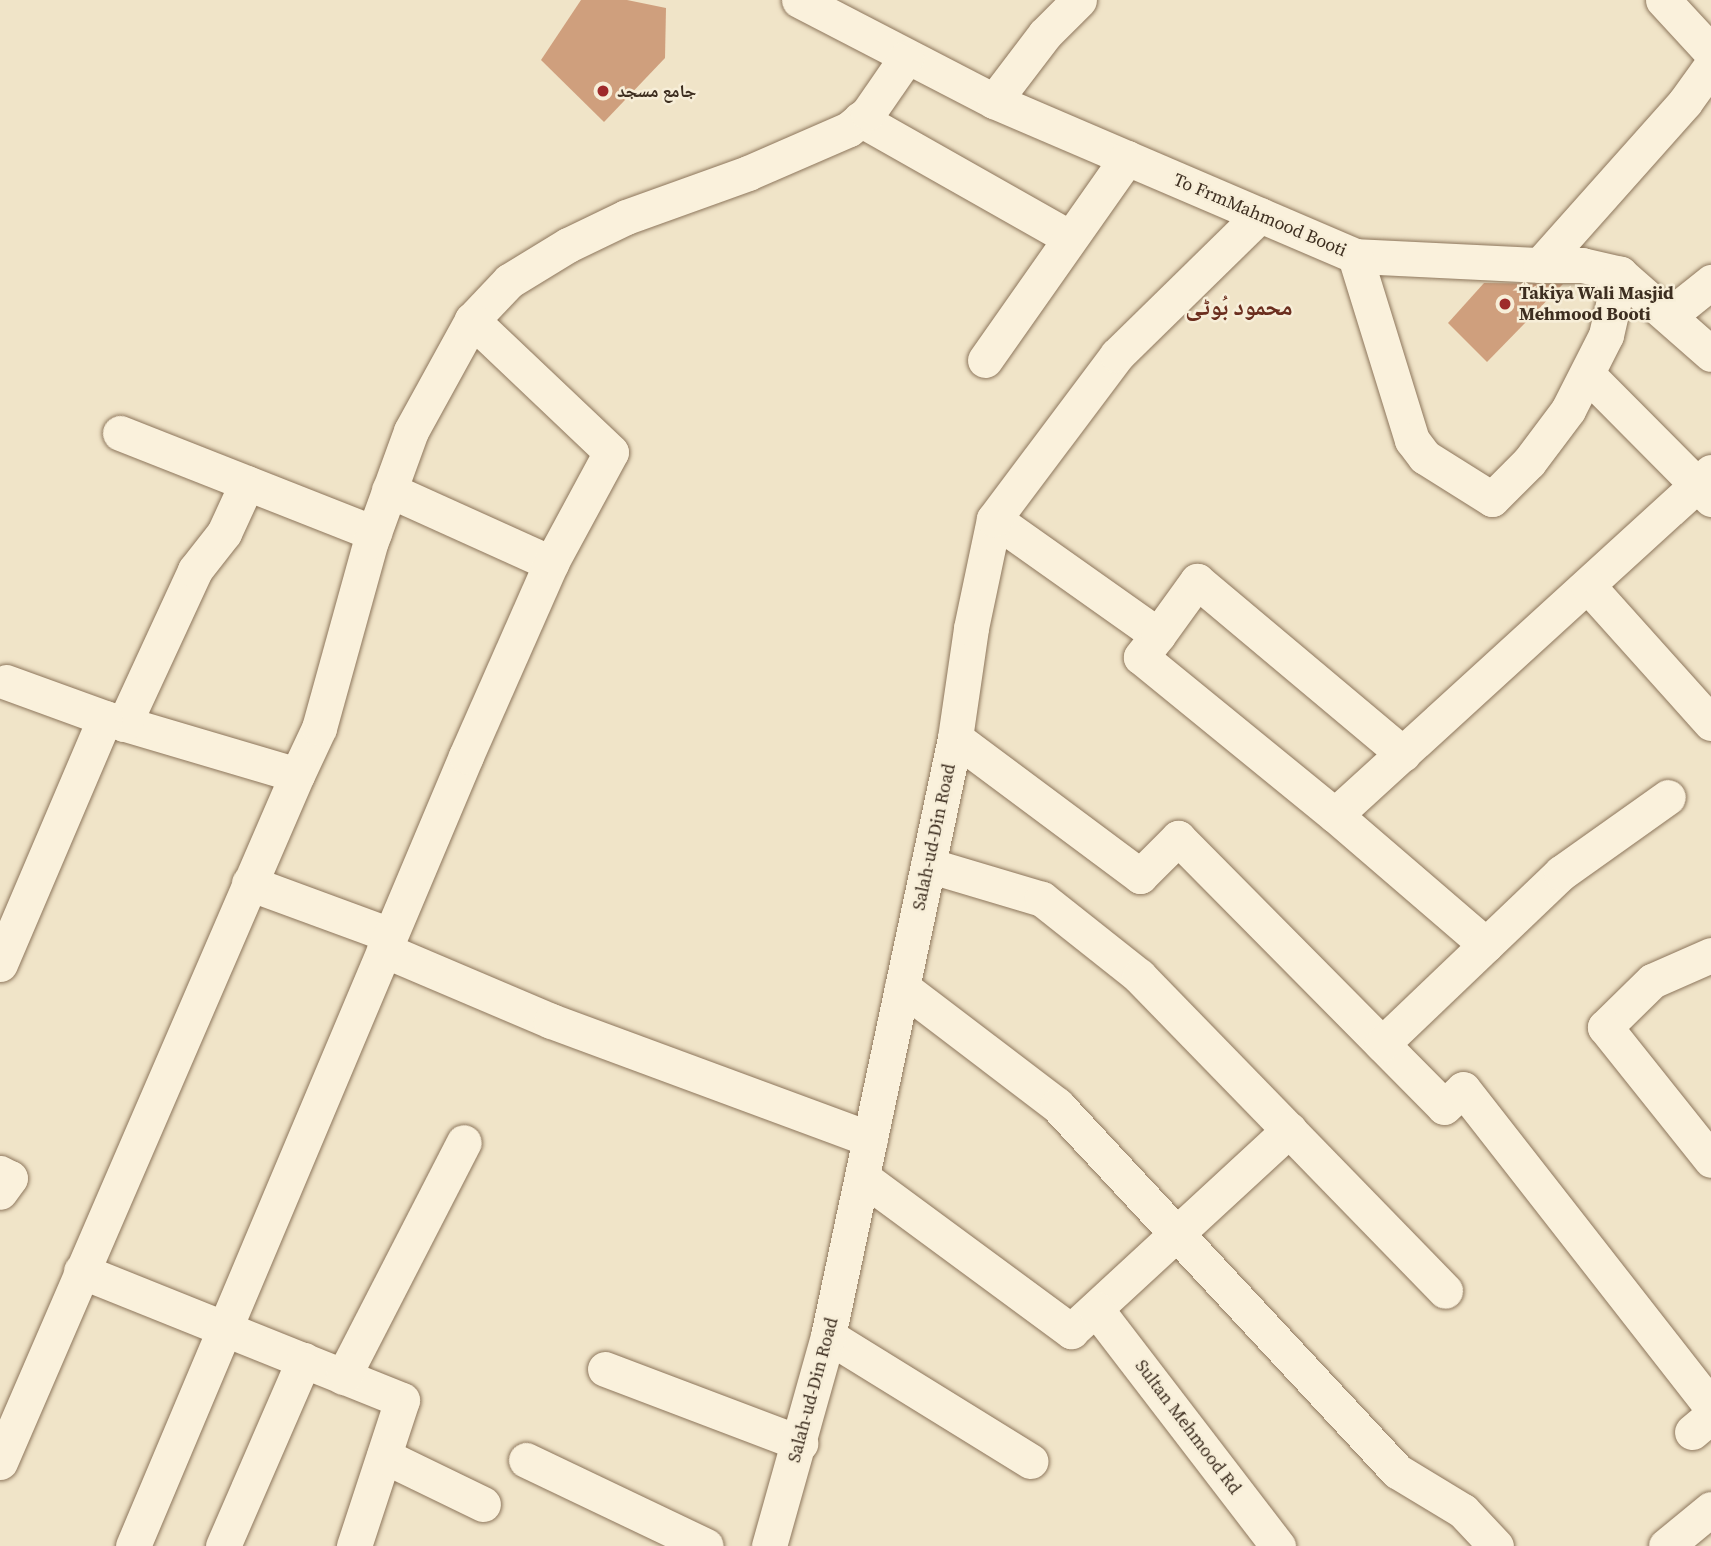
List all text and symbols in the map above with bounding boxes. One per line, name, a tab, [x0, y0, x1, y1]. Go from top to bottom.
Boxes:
place label: جامع مسجد	[617, 80, 696, 102]
marker: جامع مسجد	[595, 83, 611, 99]
street label: To FrmMahmood Booti	[1170, 169, 1350, 261]
place label: Takiya Wali Masjid Mehmood Booti	[1519, 283, 1674, 326]
district label: محمود بُوٹی	[1185, 293, 1293, 321]
marker: Takiya Wali Masjid Mehmood Booti	[1497, 296, 1513, 312]
street label: Salah-ud-Din Road	[908, 762, 960, 912]
street label: Salah-ud-Din Road	[783, 1315, 843, 1465]
street label: Sultan Mehmood Rd	[1130, 1356, 1246, 1498]

